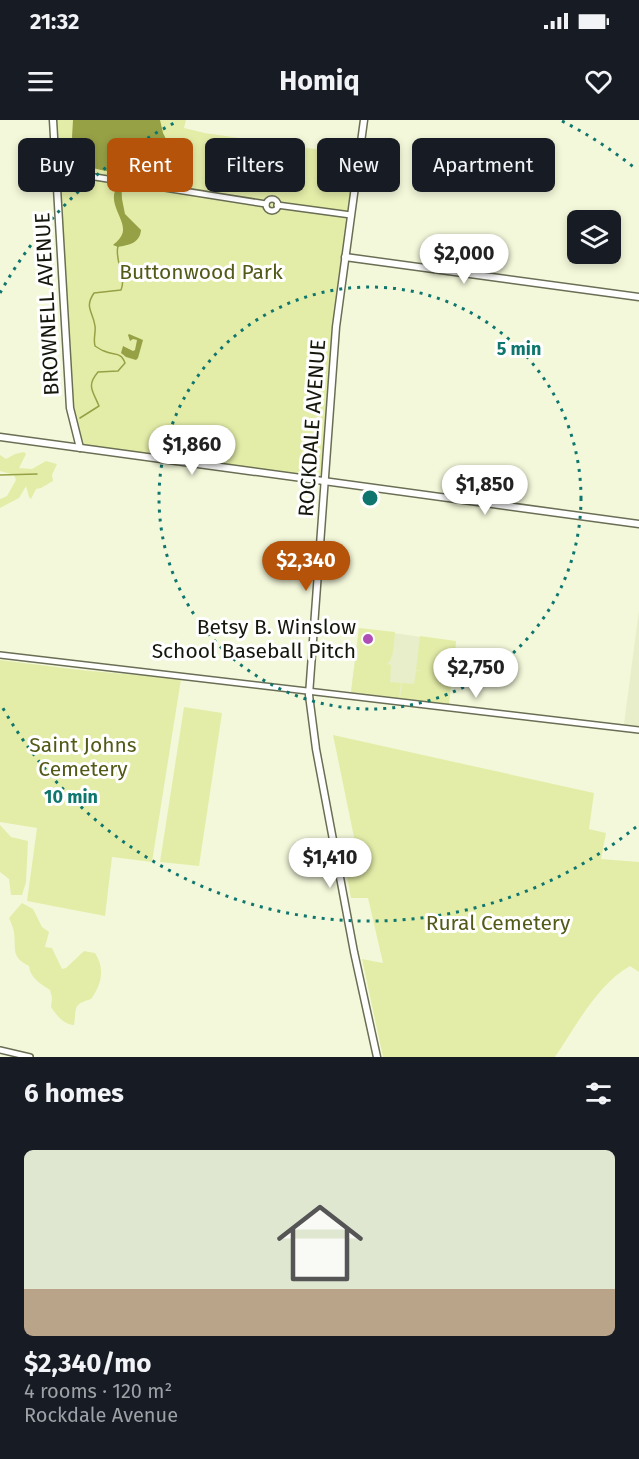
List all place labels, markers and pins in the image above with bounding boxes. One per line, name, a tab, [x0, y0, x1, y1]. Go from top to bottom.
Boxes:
pin: $2,000	[415, 234, 513, 285]
pin: $1,860	[143, 425, 241, 476]
pin: $1,850	[436, 465, 534, 516]
centre of rings	[360, 488, 380, 508]
pin: $2,340	[257, 541, 355, 592]
place label: Betsy B. Winslow School Baseball Pitch	[152, 614, 356, 664]
marker: Betsy B. Winslow School Baseball Pitch	[361, 632, 375, 646]
pin: $2,750	[427, 648, 525, 699]
pin: $1,410	[281, 838, 379, 889]

